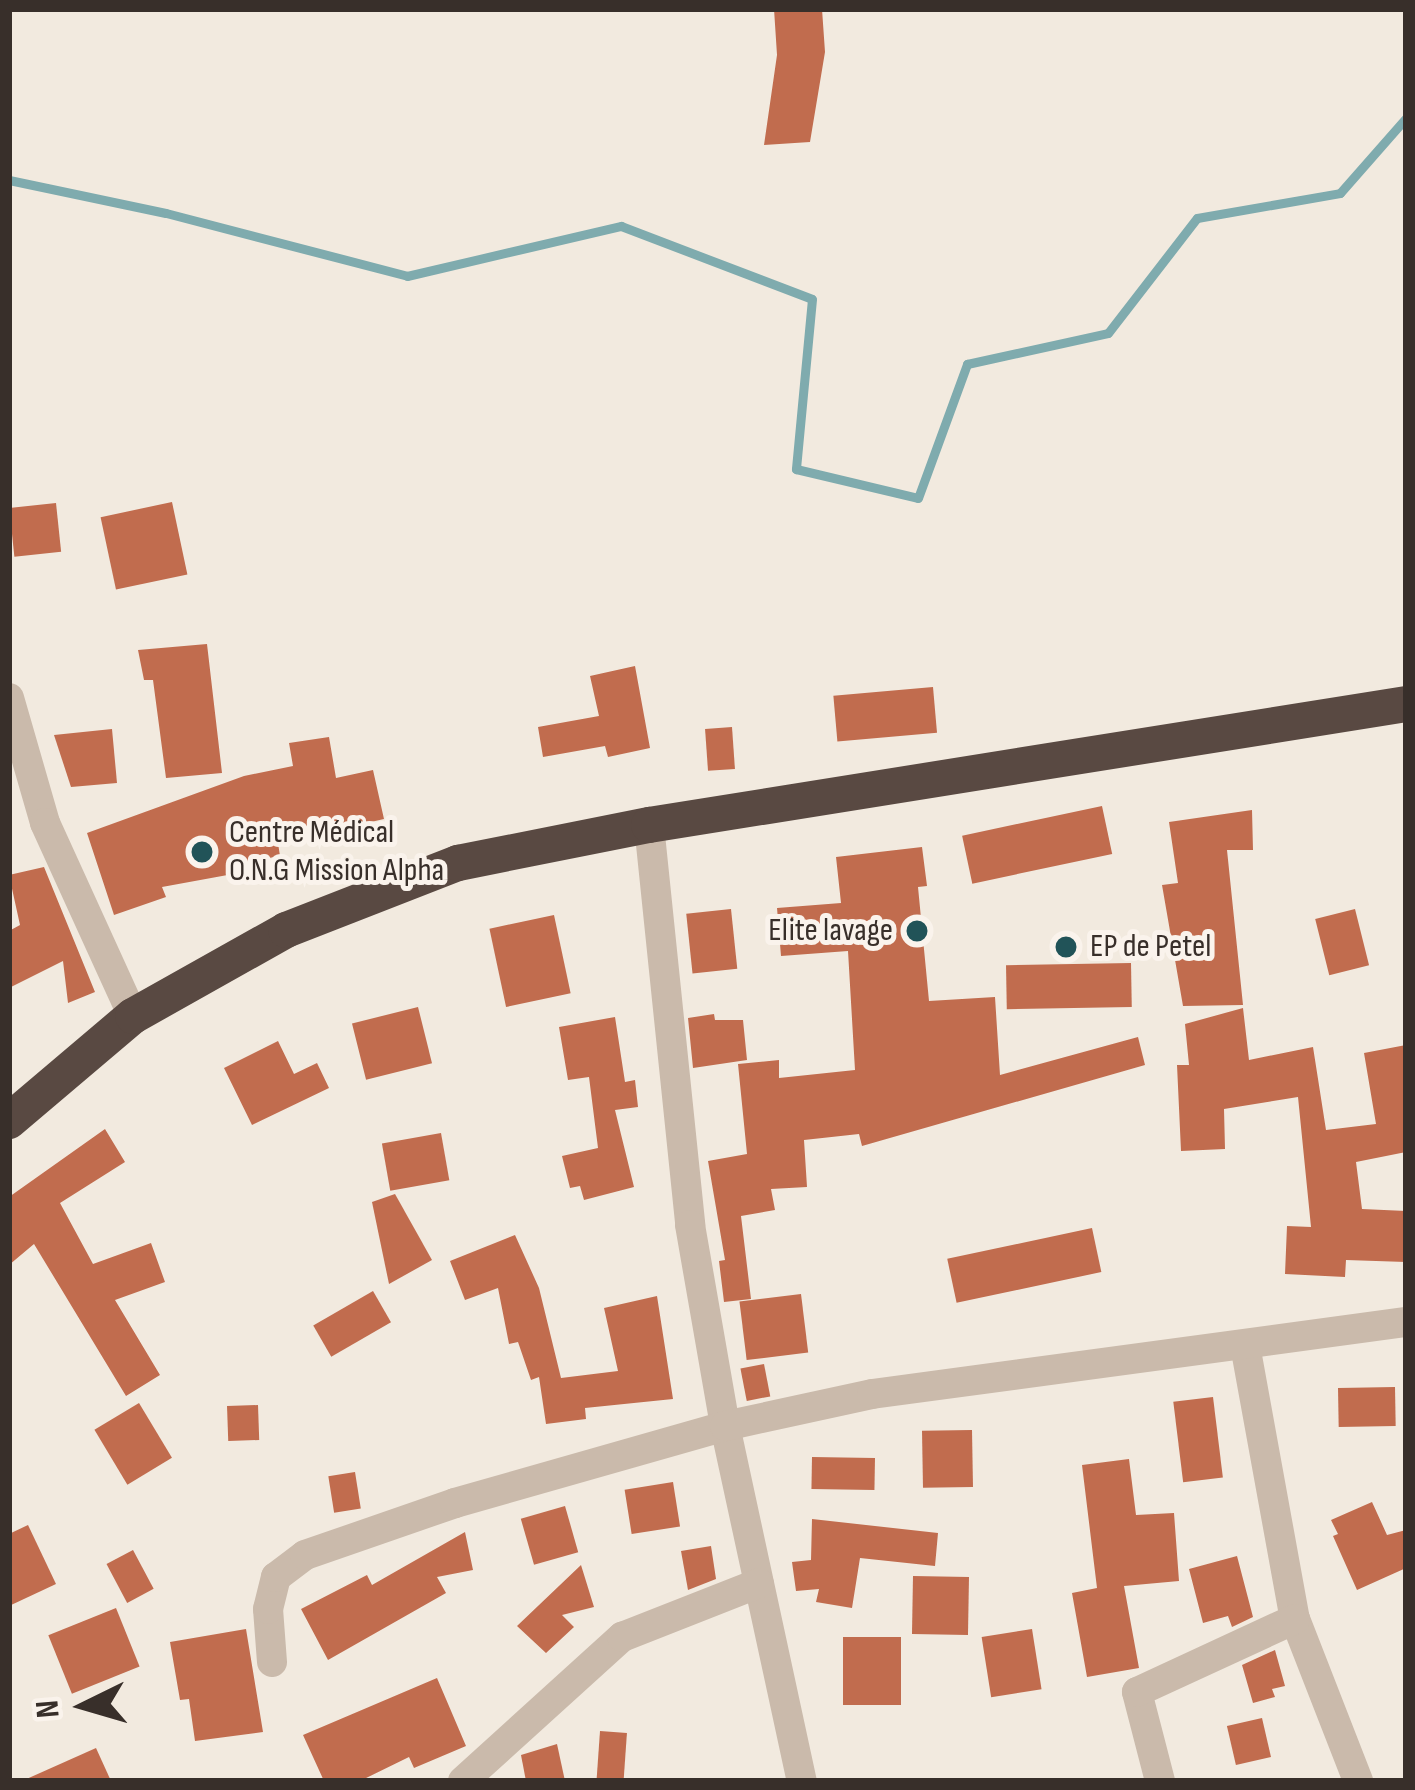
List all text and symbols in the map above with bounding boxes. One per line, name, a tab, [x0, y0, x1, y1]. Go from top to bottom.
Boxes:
place label: Centre Médical O.N.G Mission Alpha	[229, 813, 444, 891]
marker: Centre Médical O.N.G Mission Alpha	[186, 836, 218, 868]
place label: Elite lavage	[768, 911, 893, 951]
marker: Elite lavage	[904, 918, 930, 944]
place label: EP de Petel	[1090, 927, 1211, 967]
marker: EP de Petel	[1053, 934, 1079, 960]
north arrow	[24, 1646, 144, 1766]
text: N	[27, 1699, 69, 1720]

